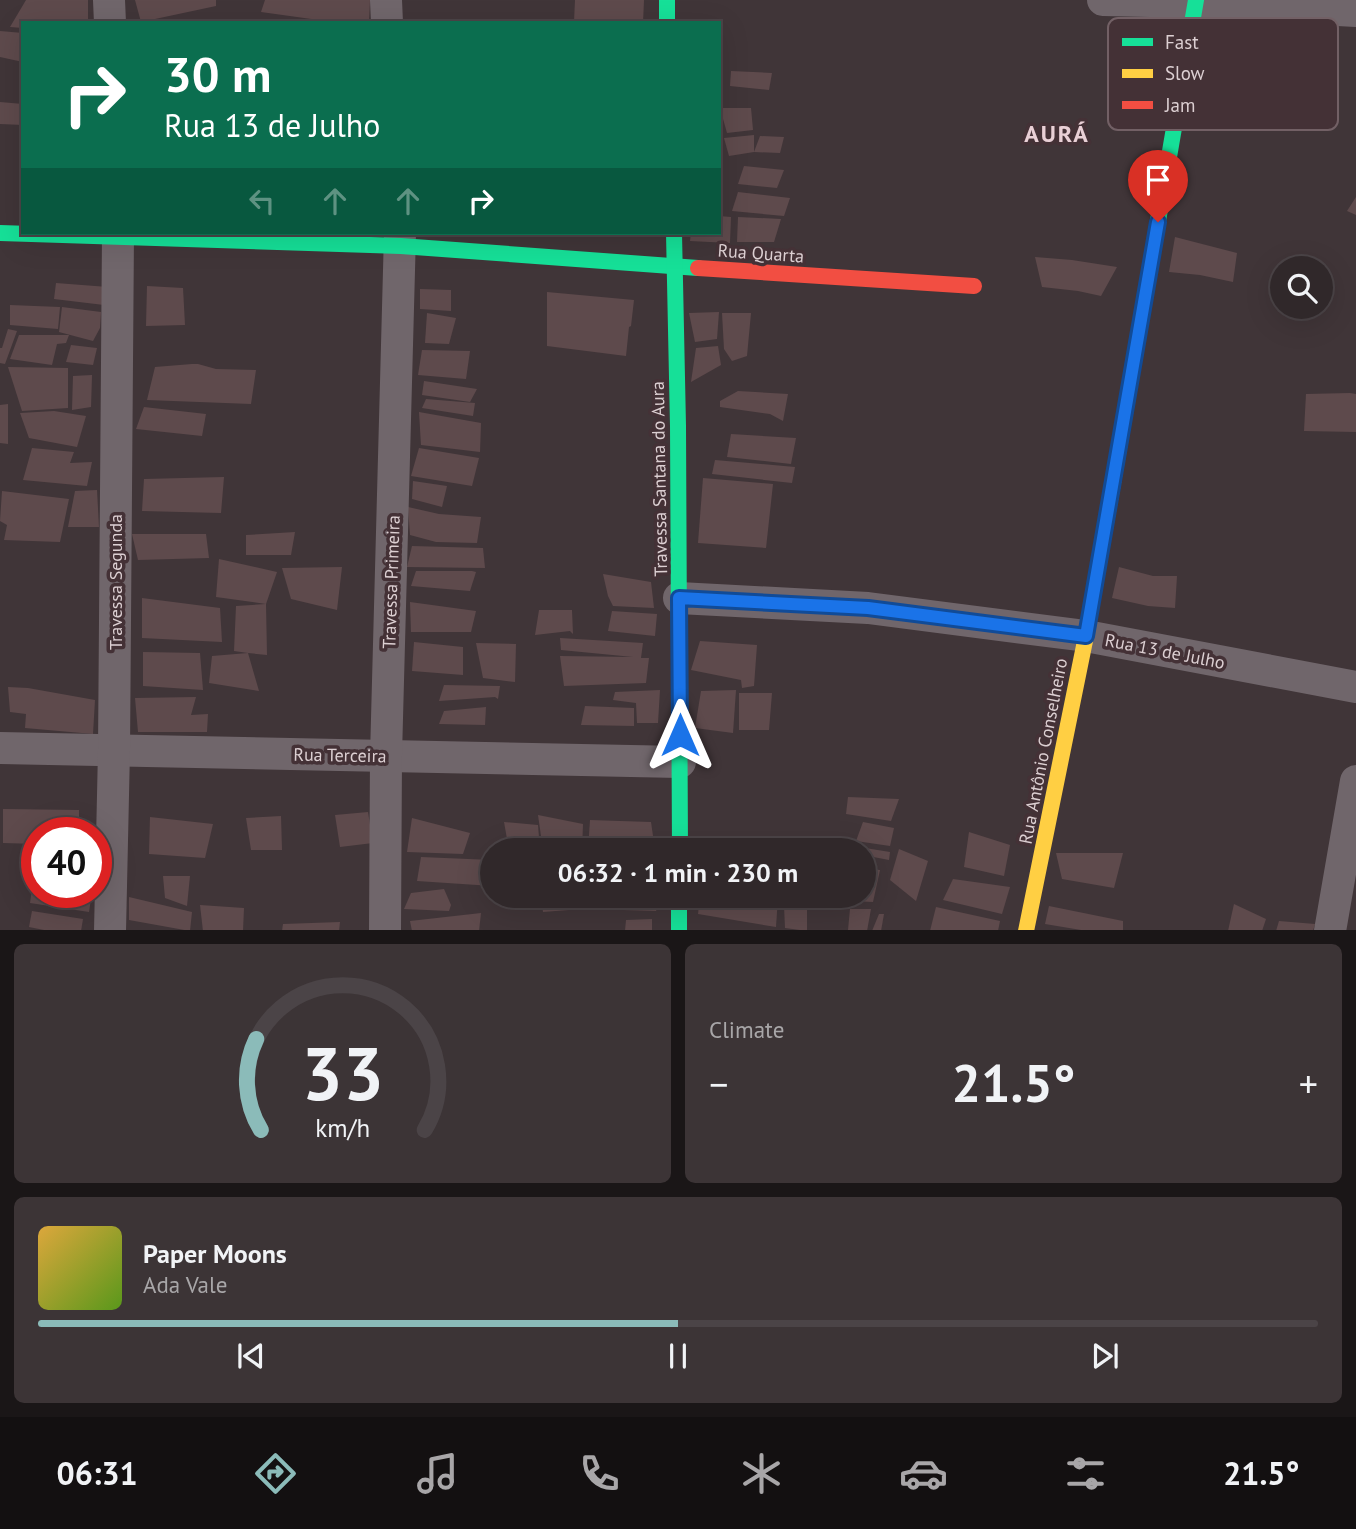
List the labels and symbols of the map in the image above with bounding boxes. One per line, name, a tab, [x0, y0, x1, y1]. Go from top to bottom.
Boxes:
legend	[1108, 18, 1338, 130]
text: Fast	[1165, 30, 1199, 54]
text: Slow	[1165, 61, 1205, 85]
text: Jam	[1164, 93, 1195, 117]
district label: AURÁ	[1024, 118, 1090, 149]
pin	[1128, 150, 1188, 222]
street label: Rua Quarta	[717, 239, 805, 267]
street label: Travessa Santana do Aura	[646, 381, 672, 577]
street label: Travessa Segunda	[104, 514, 127, 650]
street label: Travessa Primeira	[377, 515, 405, 649]
street label: Rua 13 de Julho	[1103, 628, 1227, 674]
street label: Rua Antônio Conselheiro	[1014, 656, 1072, 846]
position arrow	[643, 698, 717, 772]
street label: Rua Terceira	[293, 743, 387, 767]
speed limit sign: 40	[21, 817, 112, 908]

